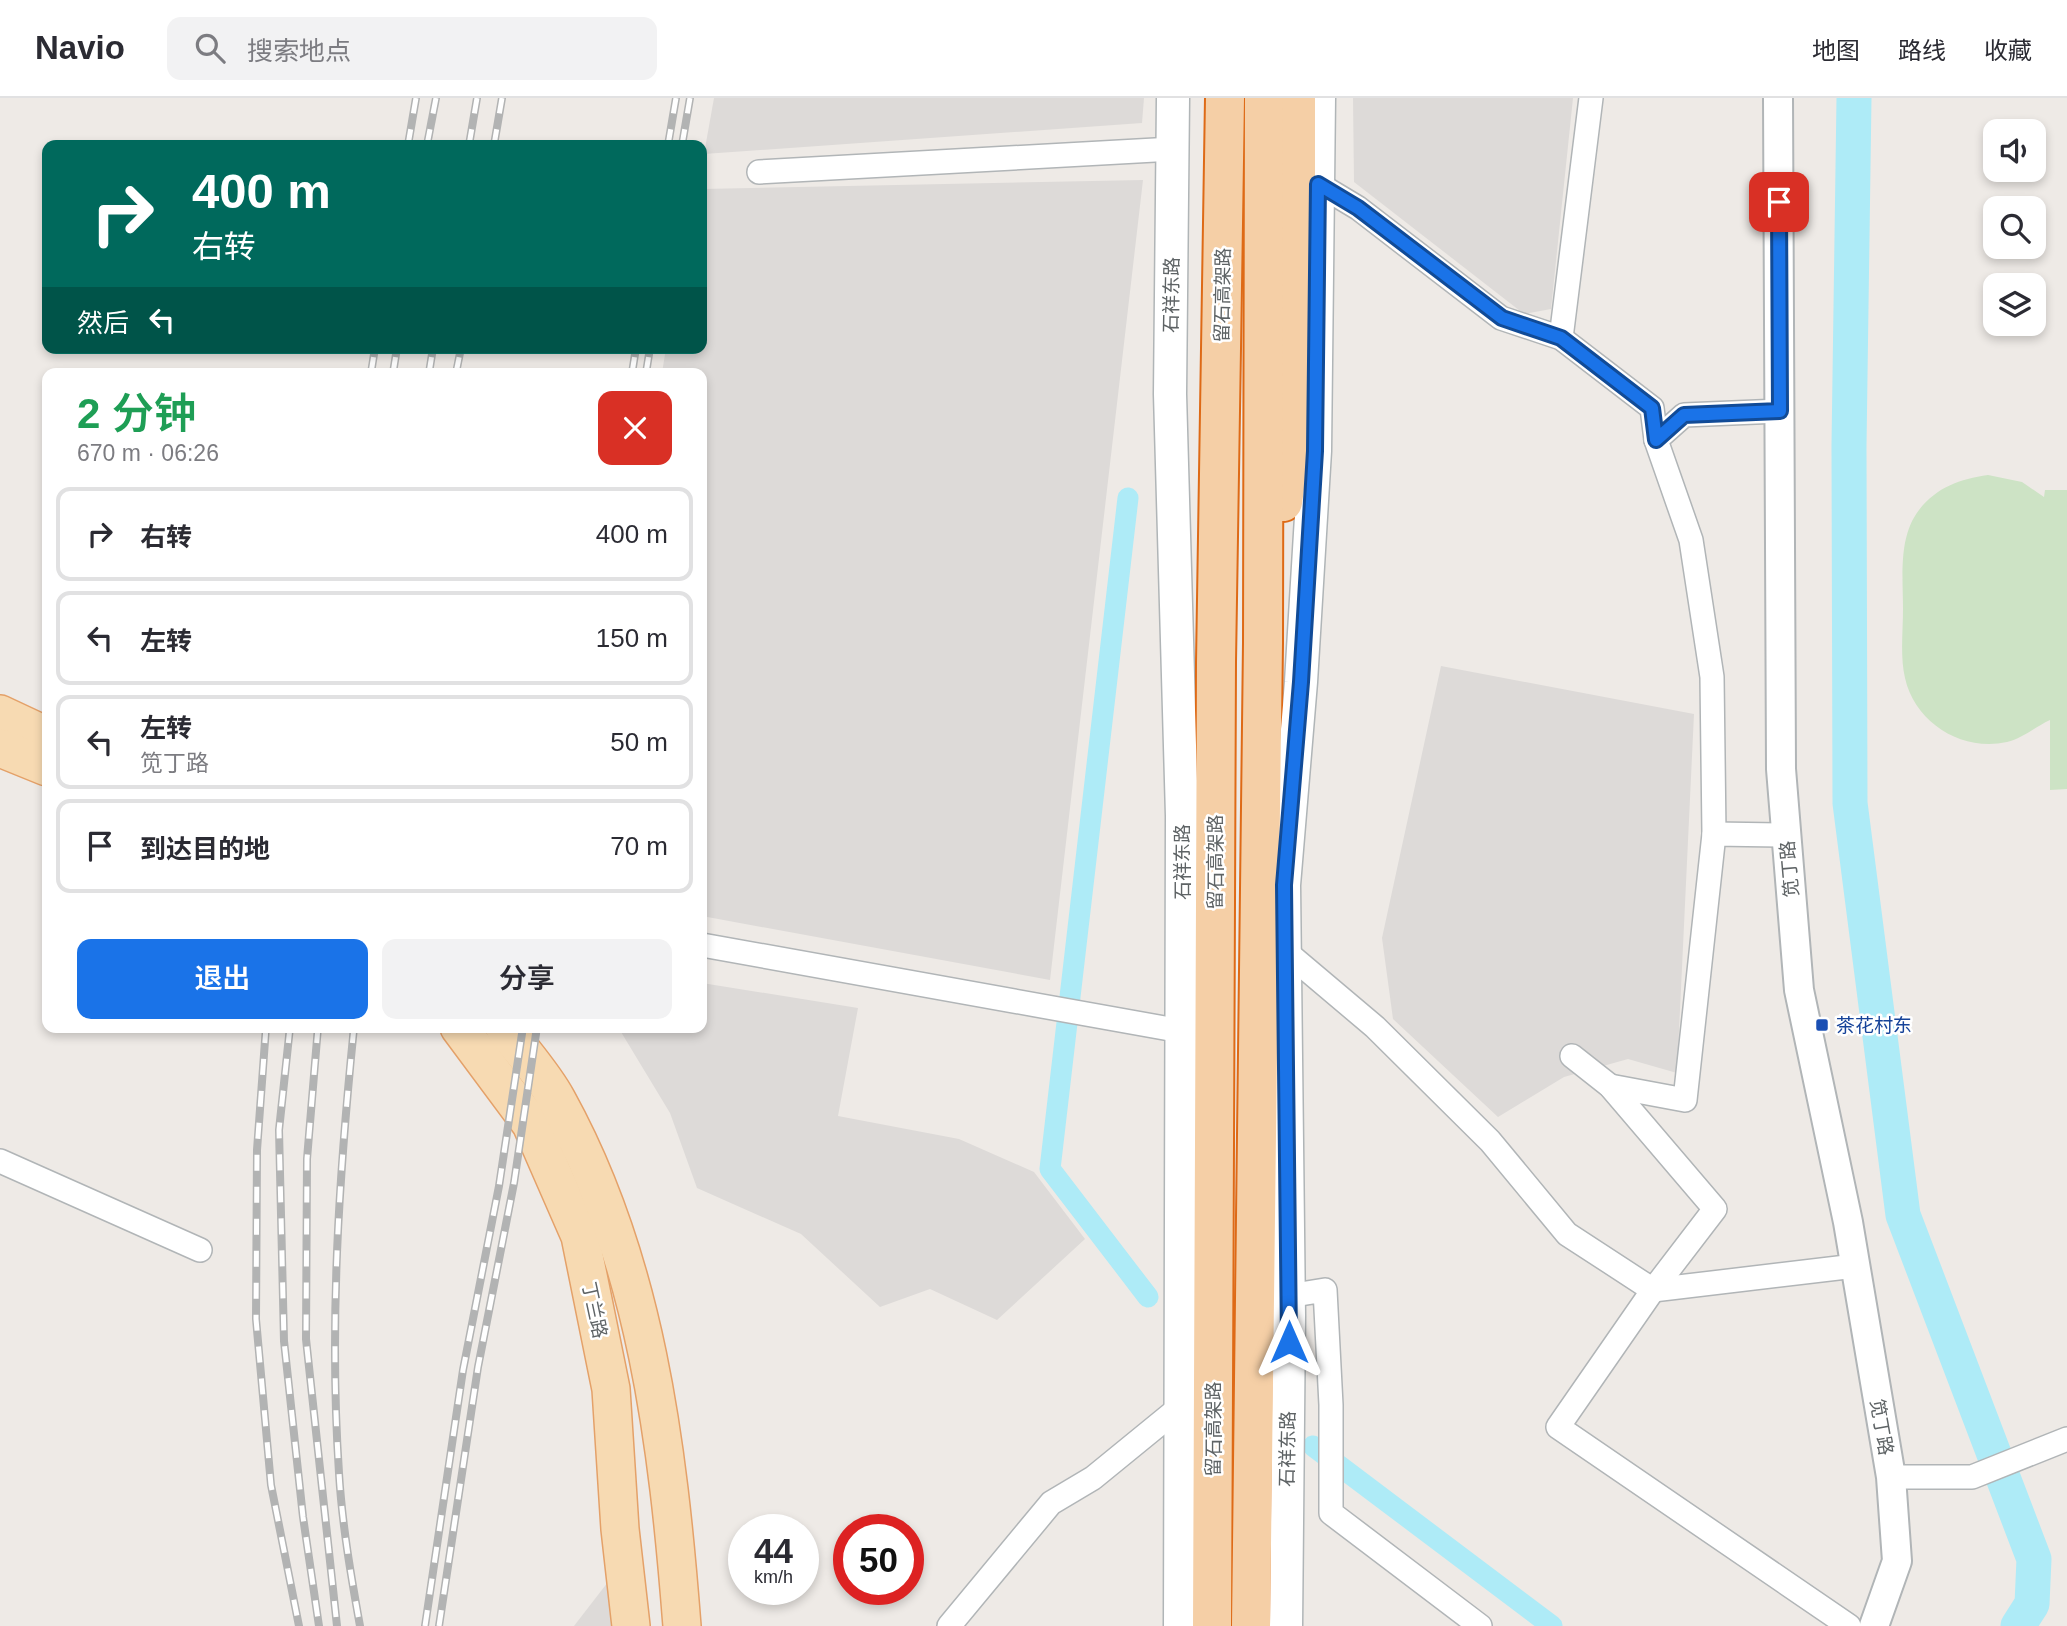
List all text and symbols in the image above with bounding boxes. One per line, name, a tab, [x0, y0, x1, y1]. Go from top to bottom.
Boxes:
search box	[167, 17, 657, 80]
text: Navio	[35, 29, 125, 66]
icon: search	[191, 29, 229, 67]
text: 搜索地点	[247, 36, 351, 66]
text: 地图	[1812, 37, 1860, 64]
text: 路线	[1898, 37, 1946, 64]
text: 收藏	[1984, 37, 2032, 64]
map controls	[1983, 119, 2046, 336]
button: sound	[1983, 119, 2046, 182]
text: 400 m	[192, 164, 331, 218]
icon: right	[77, 168, 168, 259]
pin	[1749, 172, 1809, 232]
icon: arrive	[1760, 183, 1798, 221]
button: search	[1983, 196, 2046, 259]
text: 右转	[192, 229, 256, 265]
street label: 留石高架路	[1211, 247, 1234, 343]
street label: 石祥东路	[1160, 257, 1183, 333]
button: layers	[1983, 273, 2046, 336]
icon: left	[143, 301, 181, 339]
text: 然后	[77, 308, 129, 338]
text: 2 分钟	[77, 390, 196, 437]
button: close	[598, 391, 672, 465]
text: 670 m · 06:26	[77, 440, 219, 466]
icon: right	[81, 515, 119, 553]
text: 400 m	[596, 519, 668, 549]
text: 右转	[140, 522, 192, 552]
icon: left	[81, 619, 119, 657]
text: 150 m	[596, 623, 668, 653]
text: 左转	[140, 626, 192, 656]
text: 左转	[140, 713, 192, 743]
icon: left	[81, 723, 119, 761]
text: 50 m	[610, 727, 668, 757]
text: 笕丁路	[140, 750, 209, 776]
street label: 留石高架路	[1205, 814, 1226, 910]
street label: 石祥东路	[1172, 824, 1193, 900]
icon: arrive	[81, 827, 119, 865]
text: 70 m	[610, 831, 668, 861]
text: 到达目的地	[140, 834, 270, 864]
street label: 笕丁路	[1777, 840, 1802, 898]
button: 退出	[77, 939, 368, 1019]
button: 分享	[382, 939, 672, 1019]
place label: 茶花村东	[1836, 1015, 1912, 1036]
marker: 茶花村东	[1814, 1017, 1830, 1033]
street label: 丁兰路	[578, 1280, 611, 1340]
position arrow	[1252, 1305, 1326, 1379]
street label: 留石高架路	[1203, 1381, 1224, 1477]
street label: 笕丁路	[1866, 1397, 1897, 1457]
street label: 石祥东路	[1276, 1411, 1299, 1487]
speed limit sign: 50	[833, 1514, 924, 1605]
text: 44	[754, 1531, 793, 1570]
text: km/h	[754, 1567, 793, 1587]

